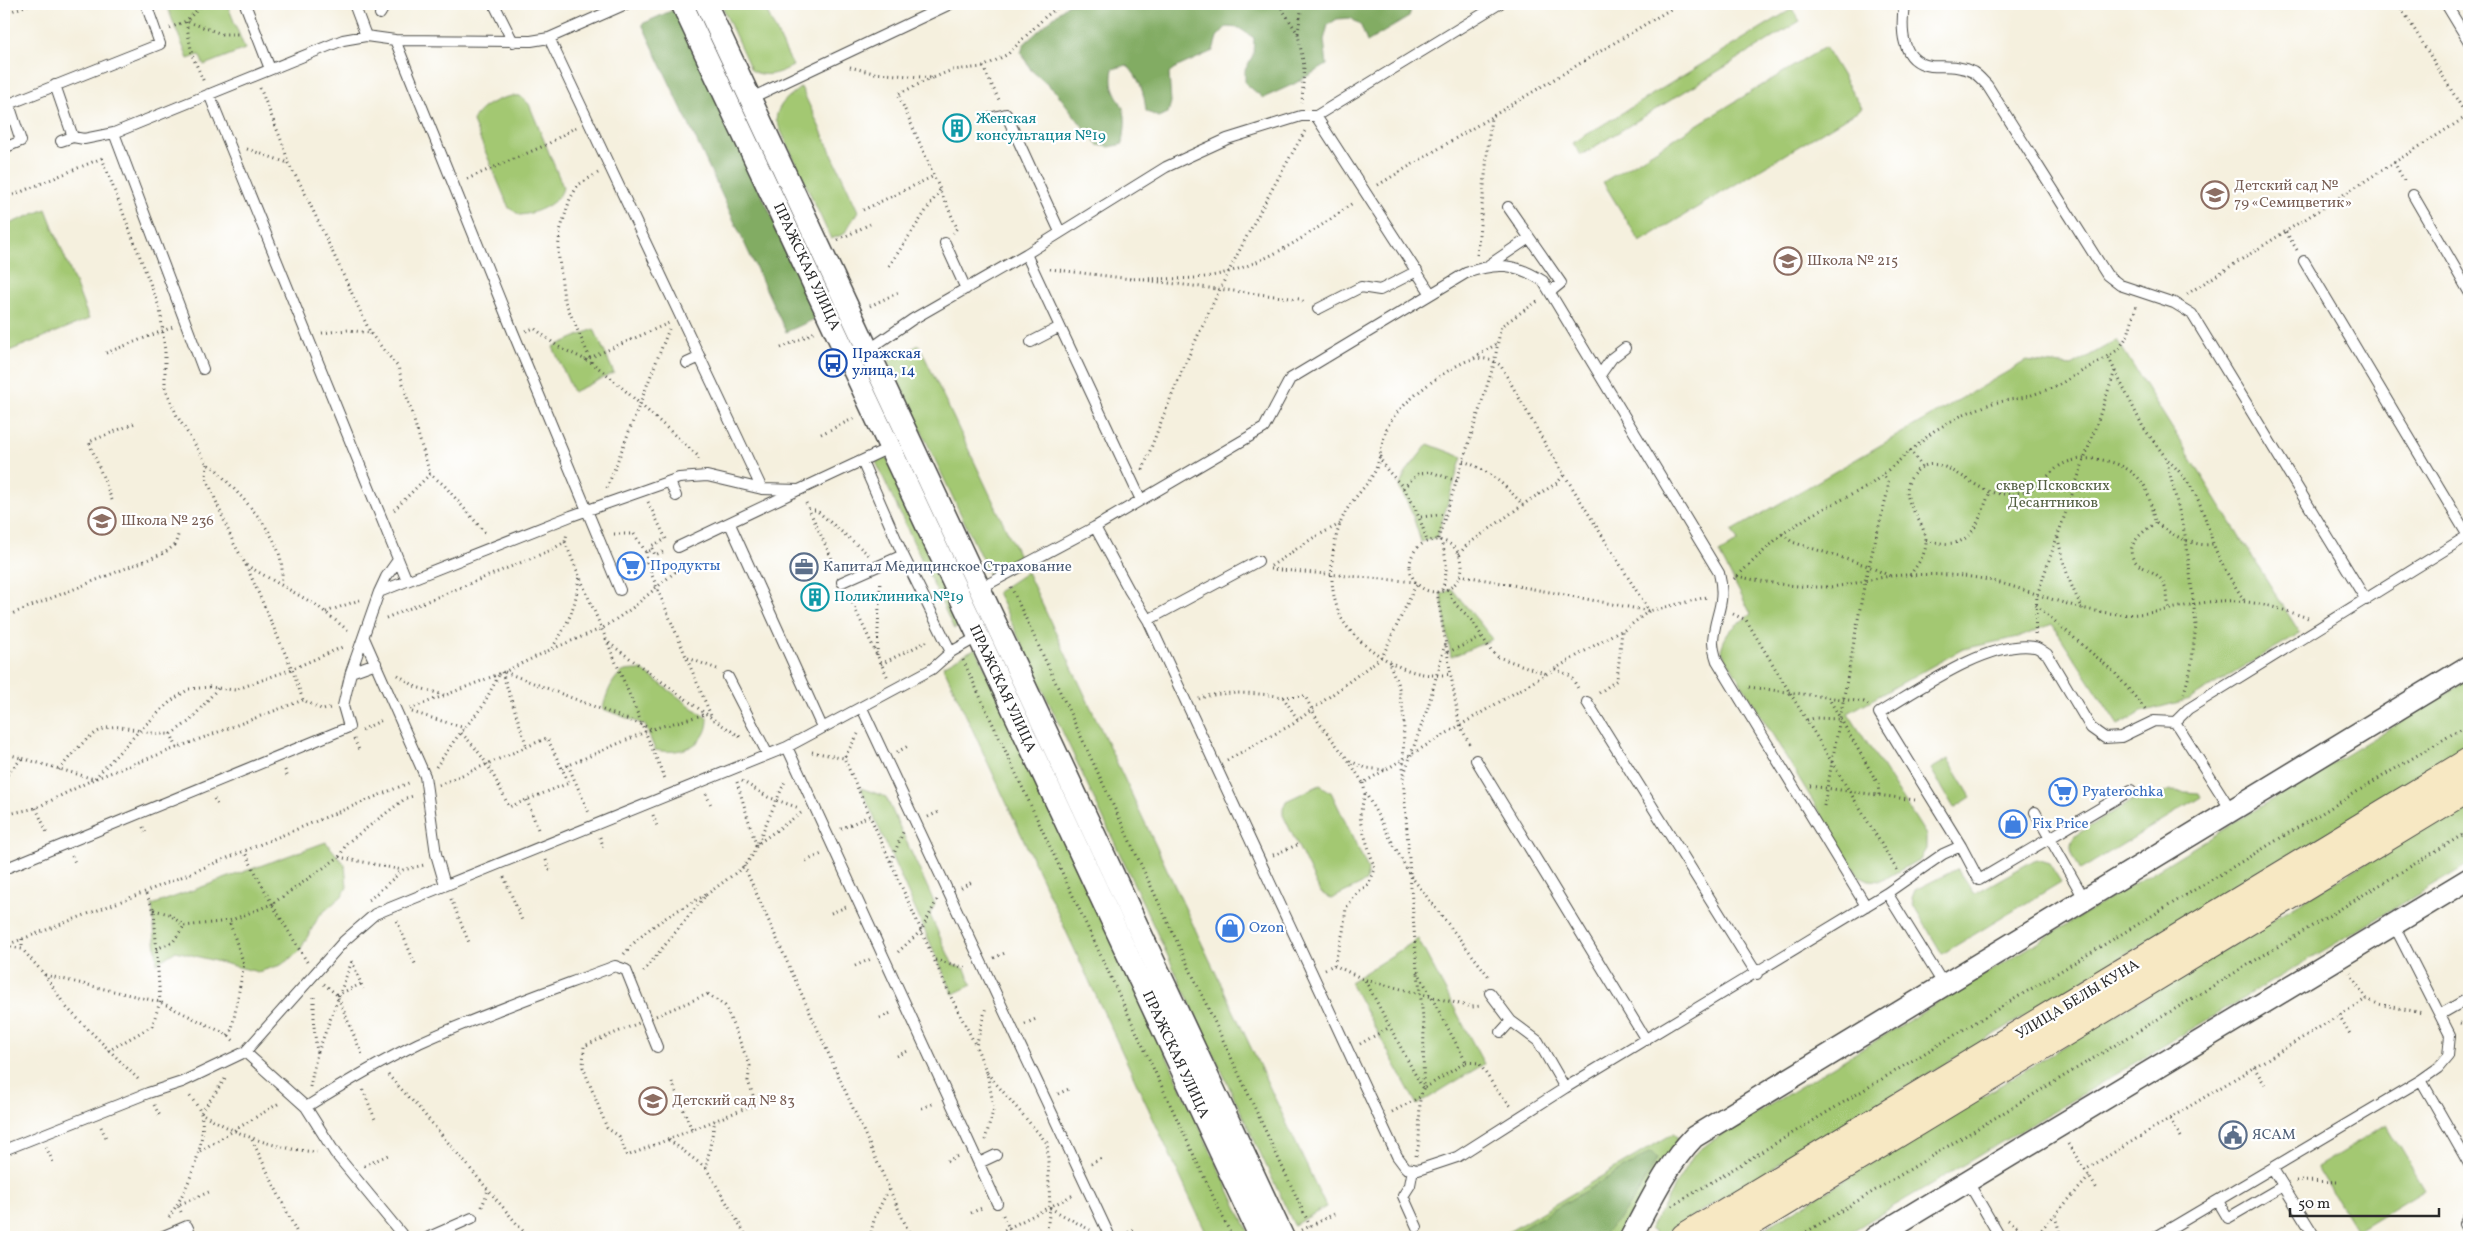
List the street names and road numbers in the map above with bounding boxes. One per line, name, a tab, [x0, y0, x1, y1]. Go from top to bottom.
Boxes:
street label: ПРАЖСКАЯ УЛИЦА	[767, 200, 845, 335]
street label: ПРАЖСКАЯ УЛИЦА	[963, 622, 1041, 757]
street label: УЛИЦА БЕЛЫ КУНА	[2012, 955, 2144, 1045]
street label: ПРАЖСКАЯ УЛИЦА	[1136, 988, 1214, 1123]

